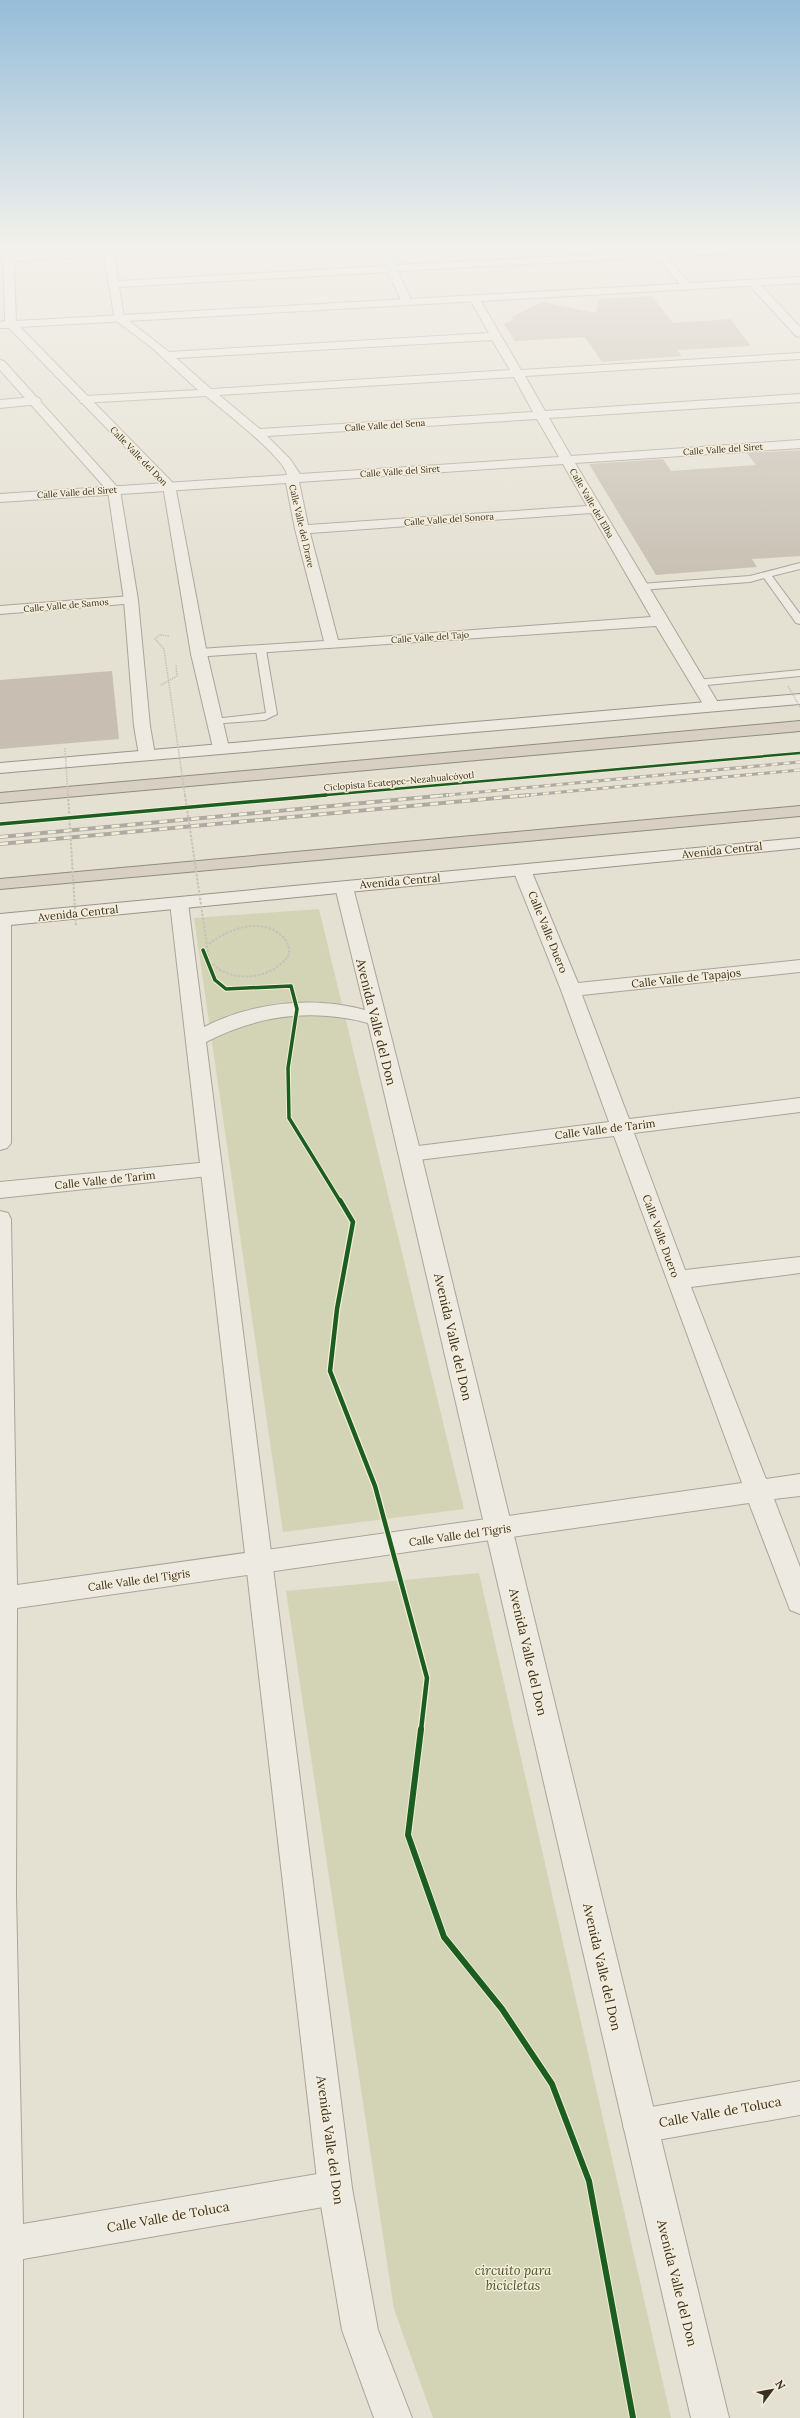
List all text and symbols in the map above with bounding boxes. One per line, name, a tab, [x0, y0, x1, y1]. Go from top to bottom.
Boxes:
street label: Calle Valle del Sena	[344, 417, 426, 433]
street label: Calle Valle del Don	[108, 424, 170, 488]
street label: Calle Valle del Siret	[683, 441, 764, 457]
street label: Calle Valle del Siret	[360, 463, 441, 479]
street label: Calle Valle del Elba	[568, 466, 617, 540]
street label: Calle Valle del Drave	[287, 483, 317, 569]
street label: Calle Valle del Siret	[37, 484, 118, 500]
street label: Calle Valle del Sonora	[404, 510, 495, 528]
street label: Calle Valle de Samos	[23, 596, 109, 614]
street label: Calle Valle del Tajo	[391, 629, 469, 645]
street label: Ciclopista Ecatepec-Nezahualcóyotl	[323, 769, 475, 793]
street label: Avenida Central	[680, 839, 763, 861]
street label: Avenida Central	[358, 871, 441, 892]
street label: Calle Valle Duero	[525, 889, 571, 975]
street label: Avenida Central	[36, 902, 119, 924]
street label: Avenida Valle del Don	[352, 956, 400, 1087]
street label: Calle Valle de Tapajos	[630, 965, 742, 991]
street label: Calle Valle de Tarim	[554, 1116, 656, 1142]
street label: Calle Valle de Tarim	[54, 1168, 156, 1192]
street label: Calle Valle Duero	[639, 1193, 683, 1279]
street label: Avenida Valle del Don	[430, 1271, 476, 1402]
street label: Calle Valle del Tigris	[408, 1521, 512, 1549]
street label: Calle Valle del Tigris	[87, 1566, 191, 1594]
street label: Avenida Valle del Don	[505, 1586, 551, 1717]
street label: Avenida Valle del Don	[579, 1901, 625, 2032]
street label: Avenida Valle del Don	[312, 2073, 347, 2206]
street label: Calle Valle de Toluca	[657, 2093, 783, 2131]
street label: Calle Valle de Toluca	[105, 2198, 231, 2236]
street label: Avenida Valle del Don	[653, 2217, 701, 2348]
park label: circuito para bicicletas	[475, 2262, 552, 2294]
north arrow	[752, 2370, 792, 2410]
text: N	[772, 2377, 789, 2392]

